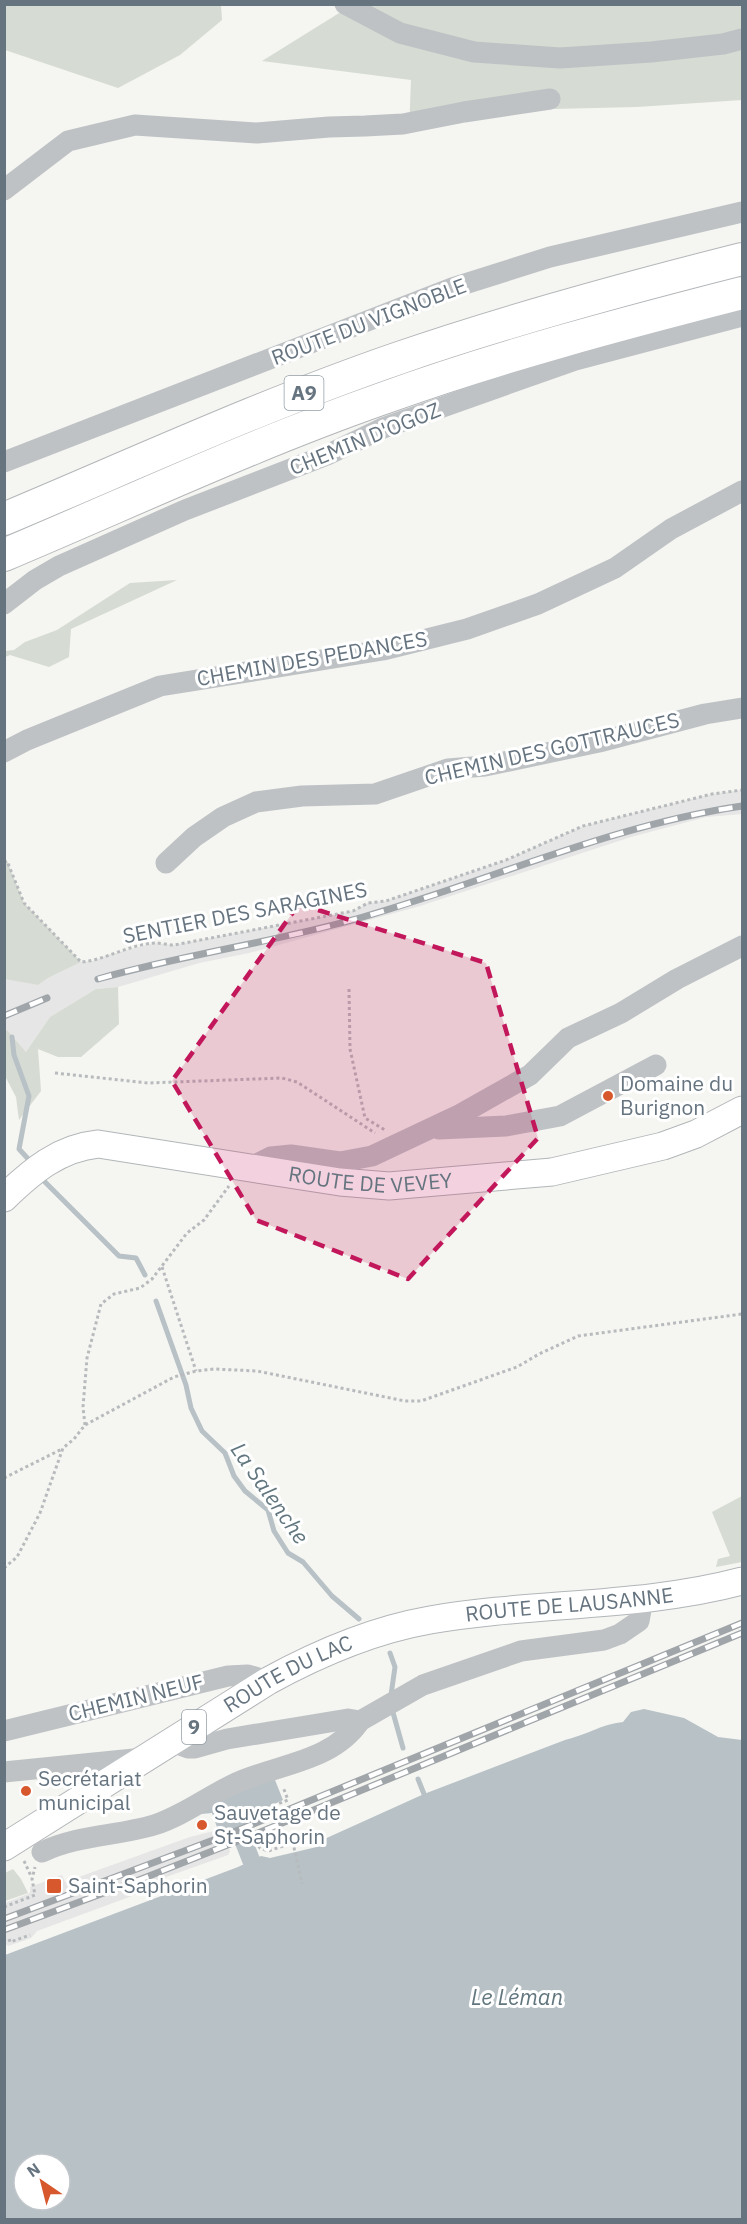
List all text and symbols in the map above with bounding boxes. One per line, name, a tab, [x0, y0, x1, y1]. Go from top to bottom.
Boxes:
street label: ROUTE DU VIGNOBLE	[267, 271, 470, 371]
road number: A9	[284, 376, 324, 410]
street label: CHEMIN D'OGOZ	[285, 395, 444, 481]
street label: CHEMIN DES PEDANCES	[194, 624, 429, 692]
street label: CHEMIN DES GOTTRAUCES	[422, 705, 682, 791]
street label: SENTIER DES SARAGINES	[120, 875, 369, 949]
place label: Domaine du Burignon	[620, 1069, 733, 1121]
marker: Domaine du Burignon	[601, 1089, 615, 1103]
street label: ROUTE DE VEVEY	[287, 1159, 454, 1199]
water label: La Salenche	[225, 1436, 316, 1549]
street label: ROUTE DE LAUSANNE	[464, 1580, 675, 1628]
street label: ROUTE DU LAC	[218, 1628, 356, 1719]
street label: CHEMIN NEUF	[65, 1667, 206, 1727]
road number: 9	[182, 1710, 206, 1744]
place label: Secrétariat municipal	[38, 1764, 142, 1816]
marker: Secrétariat municipal	[19, 1784, 33, 1798]
place label: Sauvetage de St-Saphorin	[214, 1798, 341, 1850]
marker: Sauvetage de St-Saphorin	[195, 1818, 209, 1832]
place label: Saint-Saphorin	[68, 1871, 208, 1899]
marker: Saint-Saphorin	[45, 1877, 63, 1895]
water label: Le Léman	[471, 1982, 563, 2011]
north arrow	[12, 2152, 72, 2212]
text: N	[23, 2158, 44, 2181]

